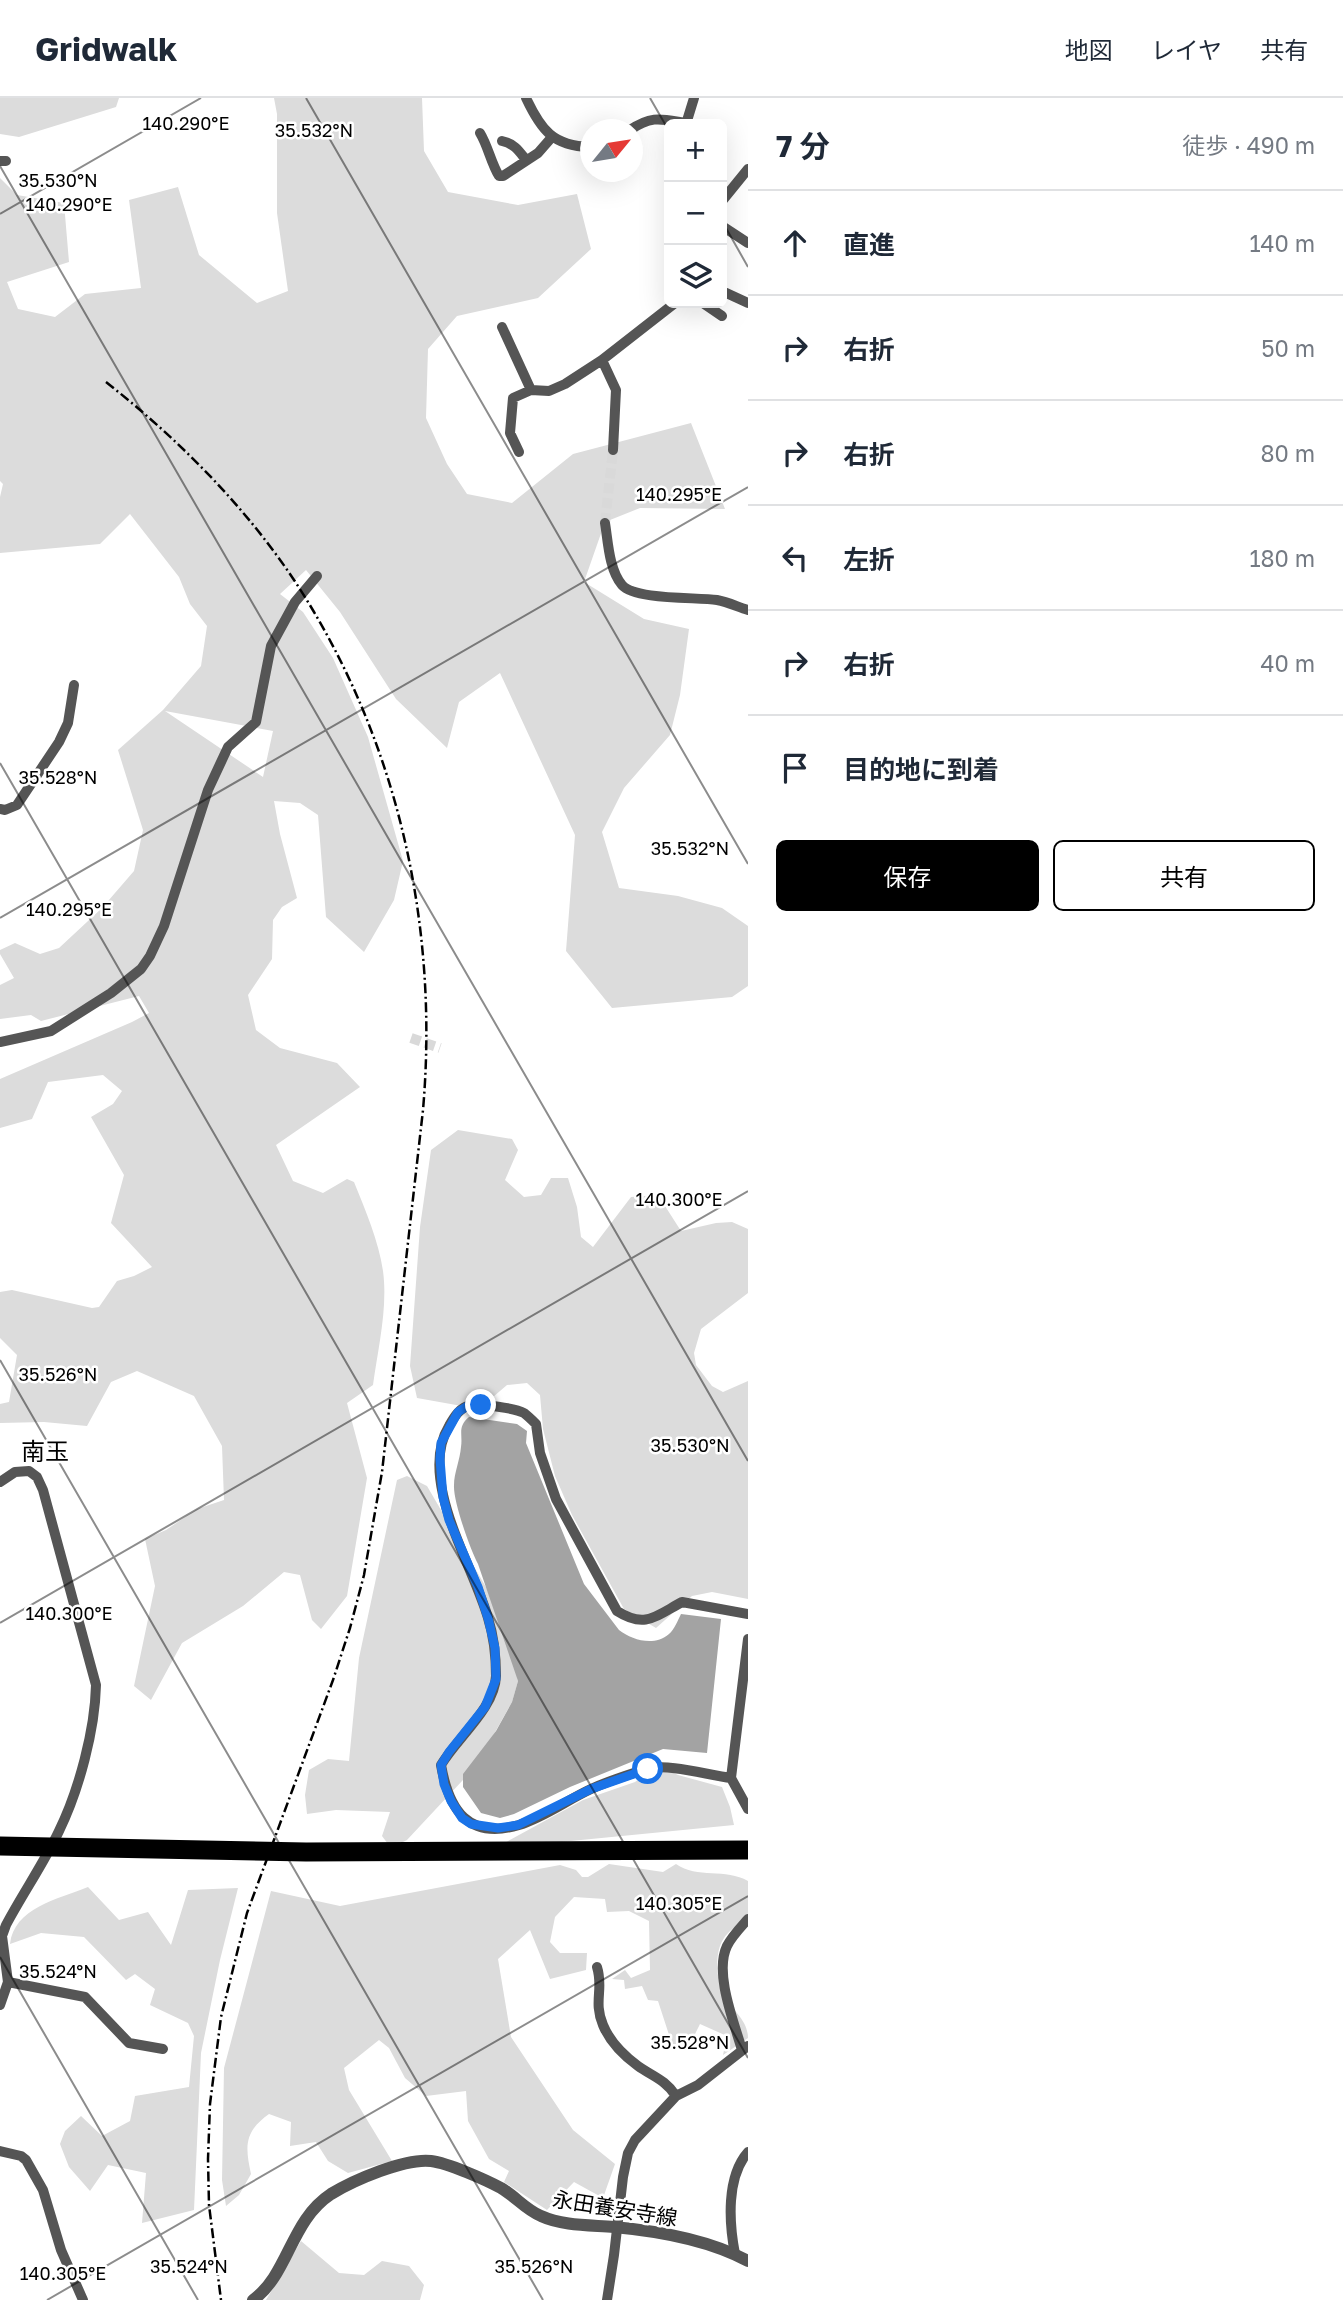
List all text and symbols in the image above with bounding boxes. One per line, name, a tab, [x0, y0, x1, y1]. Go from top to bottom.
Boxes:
text: Gridwalk	[35, 29, 177, 68]
text: 地図	[1065, 35, 1113, 64]
text: レイヤ	[1151, 35, 1222, 64]
text: 共有	[1260, 35, 1308, 64]
text: 140.290°E	[143, 112, 229, 134]
text: 35.532°N	[275, 119, 353, 141]
north arrow	[580, 119, 643, 182]
map controls	[664, 119, 727, 308]
button: +	[664, 119, 727, 182]
text: 7 分	[776, 128, 830, 164]
text: 徒歩 · 490 m	[1182, 131, 1315, 159]
text: 35.530°N	[18, 169, 98, 191]
button: −	[664, 182, 727, 245]
text: 140.290°E	[26, 193, 112, 215]
icon: ahead	[776, 224, 814, 262]
text: 直進	[843, 229, 895, 260]
text: 140 m	[1249, 229, 1315, 257]
button: layers	[664, 245, 727, 308]
icon: right	[776, 329, 814, 367]
text: 右折	[843, 334, 895, 365]
text: 50 m	[1261, 334, 1315, 362]
icon: right	[776, 434, 814, 472]
text: 右折	[843, 439, 895, 470]
text: 80 m	[1261, 439, 1315, 467]
text: 140.295°E	[636, 483, 722, 505]
icon: left	[776, 539, 814, 577]
text: 左折	[843, 544, 895, 575]
text: 180 m	[1249, 544, 1315, 572]
icon: right	[776, 644, 814, 682]
text: 右折	[843, 649, 895, 680]
text: 40 m	[1261, 649, 1315, 677]
icon: arrive	[776, 749, 814, 787]
text: 目的地に到着	[843, 754, 999, 785]
text: 35.528°N	[19, 766, 97, 788]
text: 35.532°N	[651, 837, 729, 859]
button: 保存	[776, 840, 1039, 911]
button: 共有	[1053, 840, 1315, 911]
text: 140.295°E	[26, 898, 112, 920]
text: 140.300°E	[635, 1188, 723, 1210]
text: 35.526°N	[19, 1363, 97, 1385]
route end	[465, 1389, 496, 1420]
text: 35.530°N	[650, 1434, 730, 1456]
district label: 南玉	[21, 1436, 69, 1465]
text: 140.300°E	[25, 1602, 113, 1624]
route start	[632, 1753, 663, 1784]
text: 140.305°E	[636, 1892, 722, 1914]
text: 35.524°N	[19, 1960, 97, 1982]
text: 35.528°N	[651, 2031, 729, 2053]
street label: 永田養安寺線	[551, 2185, 679, 2231]
text: 35.524°N	[150, 2255, 228, 2277]
text: 35.526°N	[495, 2255, 573, 2277]
text: 140.305°E	[20, 2262, 106, 2284]

